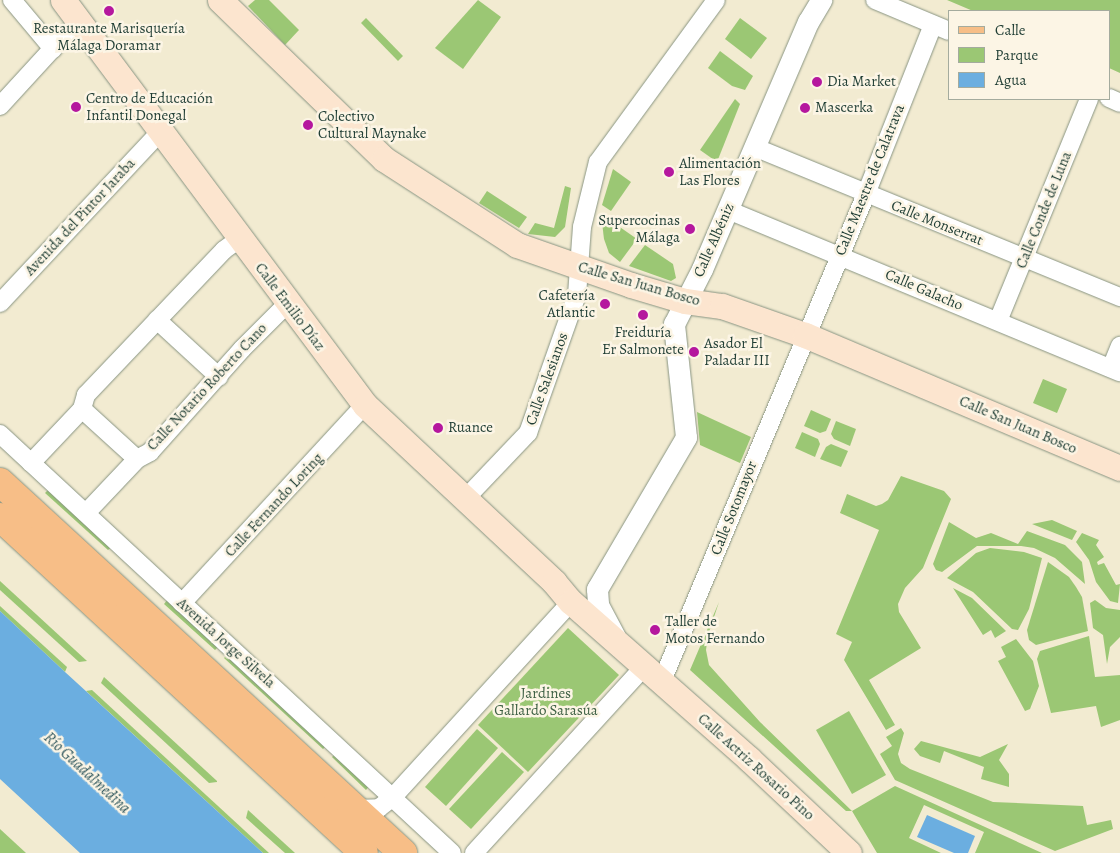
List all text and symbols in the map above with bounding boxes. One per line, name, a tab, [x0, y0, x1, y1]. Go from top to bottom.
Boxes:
marker: Restaurante Marisquería Málaga Doramar	[103, 5, 115, 17]
legend	[948, 10, 1110, 100]
place label: Restaurante Marisquería Málaga Doramar	[33, 19, 185, 54]
text: Calle	[995, 20, 1025, 40]
text: Parque	[995, 45, 1038, 65]
text: Agua	[995, 70, 1026, 90]
place label: Dia Market	[827, 73, 896, 91]
marker: Dia Market	[811, 76, 823, 88]
place label: Centro de Educación Infantil Donegal	[86, 89, 213, 124]
place label: Mascerka	[815, 99, 873, 117]
marker: Centro de Educación Infantil Donegal	[70, 101, 82, 113]
marker: Mascerka	[799, 102, 811, 114]
street label: Calle Maestre de Calatrava	[831, 102, 909, 258]
place label: Colectivo Cultural Maynake	[318, 107, 426, 142]
marker: Colectivo Cultural Maynake	[302, 119, 314, 131]
street label: Calle Conde de Luna	[1012, 149, 1076, 271]
place label: Alimentación Las Flores	[679, 154, 761, 189]
street label: Avenida del Pintor Jaraba	[21, 155, 139, 279]
marker: Alimentación Las Flores	[663, 166, 675, 178]
street label: Calle Monserrat	[888, 196, 986, 250]
street label: Calle Albéniz	[690, 200, 738, 280]
place label: Supercocinas Málaga	[598, 211, 680, 246]
marker: Supercocinas Málaga	[684, 223, 696, 235]
street label: Calle San Juan Bosco	[576, 258, 702, 310]
street label: Calle Emilio Díaz	[251, 259, 329, 355]
street label: Calle Galacho	[882, 266, 966, 314]
place label: Cafetería Atlantic	[539, 286, 595, 321]
marker: Cafetería Atlantic	[599, 298, 611, 310]
marker: Freiduría Er Salmonete	[637, 309, 649, 321]
street label: Calle Notario Roberto Cano	[143, 320, 271, 454]
place label: Freiduría Er Salmonete	[602, 323, 684, 358]
street label: Calle Salesianos	[522, 330, 572, 428]
place label: Asador El Paladar III	[704, 334, 770, 369]
marker: Asador El Paladar III	[688, 346, 700, 358]
street label: Calle San Juan Bosco	[957, 392, 1079, 458]
place label: Ruance	[448, 419, 493, 437]
marker: Ruance	[432, 422, 444, 434]
street label: Calle Fernando Loring	[221, 449, 327, 561]
street label: Calle Sotomayor	[707, 458, 761, 558]
street label: Avenida Jorge Silvela	[173, 594, 279, 692]
place label: Taller de Motos Fernando	[665, 612, 765, 647]
marker: Taller de Motos Fernando	[649, 624, 661, 636]
park label: Jardines Gallardo Sarasúa	[494, 684, 598, 719]
street label: Calle Actriz Rosario Pino	[694, 710, 818, 824]
water label: Río Guadalmedina	[40, 728, 134, 818]

